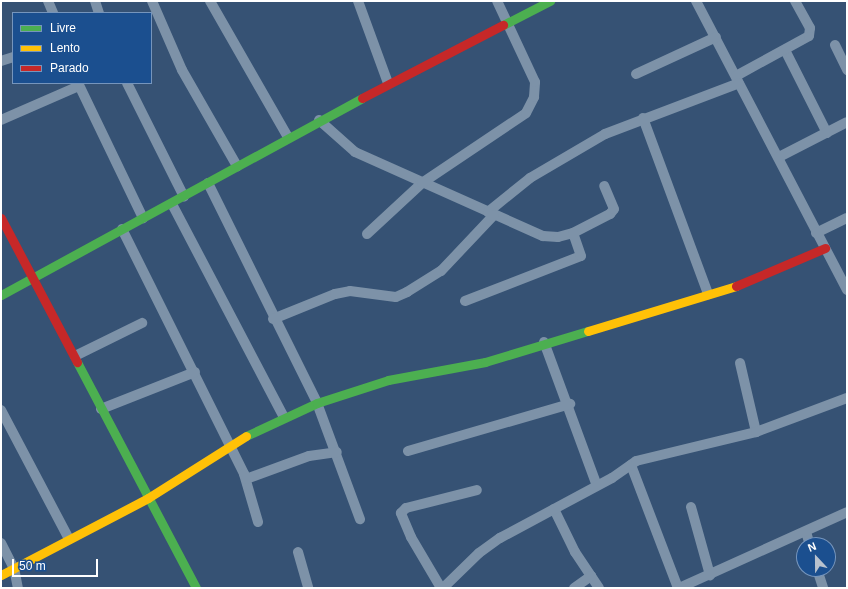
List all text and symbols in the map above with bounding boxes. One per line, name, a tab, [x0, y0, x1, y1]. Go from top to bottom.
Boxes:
legend	[12, 12, 152, 84]
text: Livre	[50, 21, 76, 35]
text: Lento	[50, 41, 80, 55]
text: Parado	[50, 61, 89, 75]
north arrow	[796, 537, 836, 577]
text: N	[806, 540, 818, 554]
scale bar	[14, 551, 100, 577]
text: 50 m	[19, 559, 46, 573]

